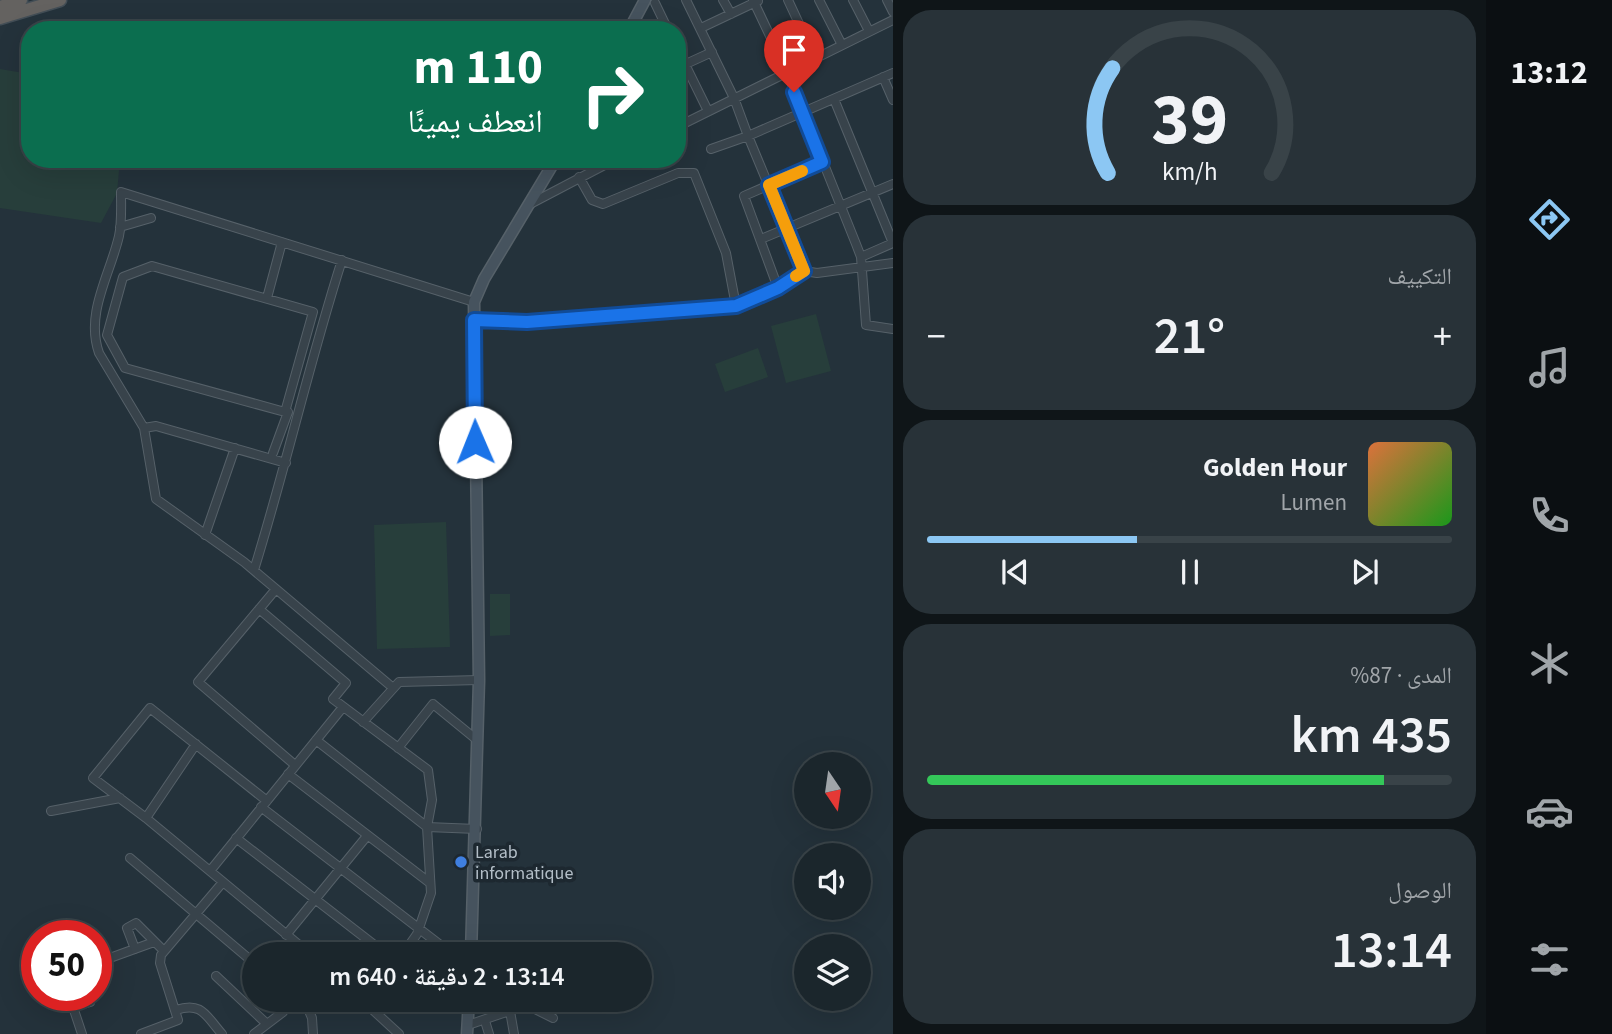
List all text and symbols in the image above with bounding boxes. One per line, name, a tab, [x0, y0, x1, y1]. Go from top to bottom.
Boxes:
pin	[764, 20, 824, 92]
icon: arrive	[775, 31, 813, 69]
text: 110 m	[414, 33, 543, 103]
icon: right	[567, 49, 658, 140]
text: 13:12	[1510, 50, 1588, 96]
text: 39	[1151, 69, 1228, 173]
text: انعطف يمينًا	[408, 99, 543, 145]
text: km/h	[1162, 154, 1217, 190]
icon: directions	[1525, 195, 1574, 244]
text: التكييف	[1387, 260, 1452, 293]
text: 21°	[1154, 300, 1225, 374]
text: −	[927, 310, 946, 364]
text: +	[1433, 310, 1452, 364]
icon: music	[1525, 343, 1574, 392]
position arrow	[438, 405, 512, 479]
text: Golden Hour	[1203, 449, 1347, 486]
text: Lumen	[1280, 486, 1347, 519]
icon: phone	[1525, 491, 1574, 540]
icon: previous	[996, 553, 1034, 591]
icon: pause	[1171, 553, 1209, 591]
icon: next	[1346, 553, 1384, 591]
icon: climate	[1525, 639, 1574, 688]
text: المدى · 87%	[1350, 659, 1452, 692]
text: 435 km	[1291, 699, 1452, 773]
north arrow	[794, 752, 872, 830]
map controls	[794, 752, 871, 1011]
icon: car	[1525, 787, 1574, 836]
place label: Larab informatique	[475, 840, 573, 886]
button: sound	[794, 843, 871, 920]
marker: Larab informatique	[453, 854, 469, 870]
text: الوصول	[1388, 874, 1452, 907]
text: 13:14	[1331, 914, 1452, 988]
speed limit sign: 50	[21, 920, 112, 1011]
button: layers	[794, 934, 871, 1011]
icon: filters	[1525, 935, 1574, 984]
text: 13:14 · 2 دقيقة · 640 m	[329, 958, 565, 995]

